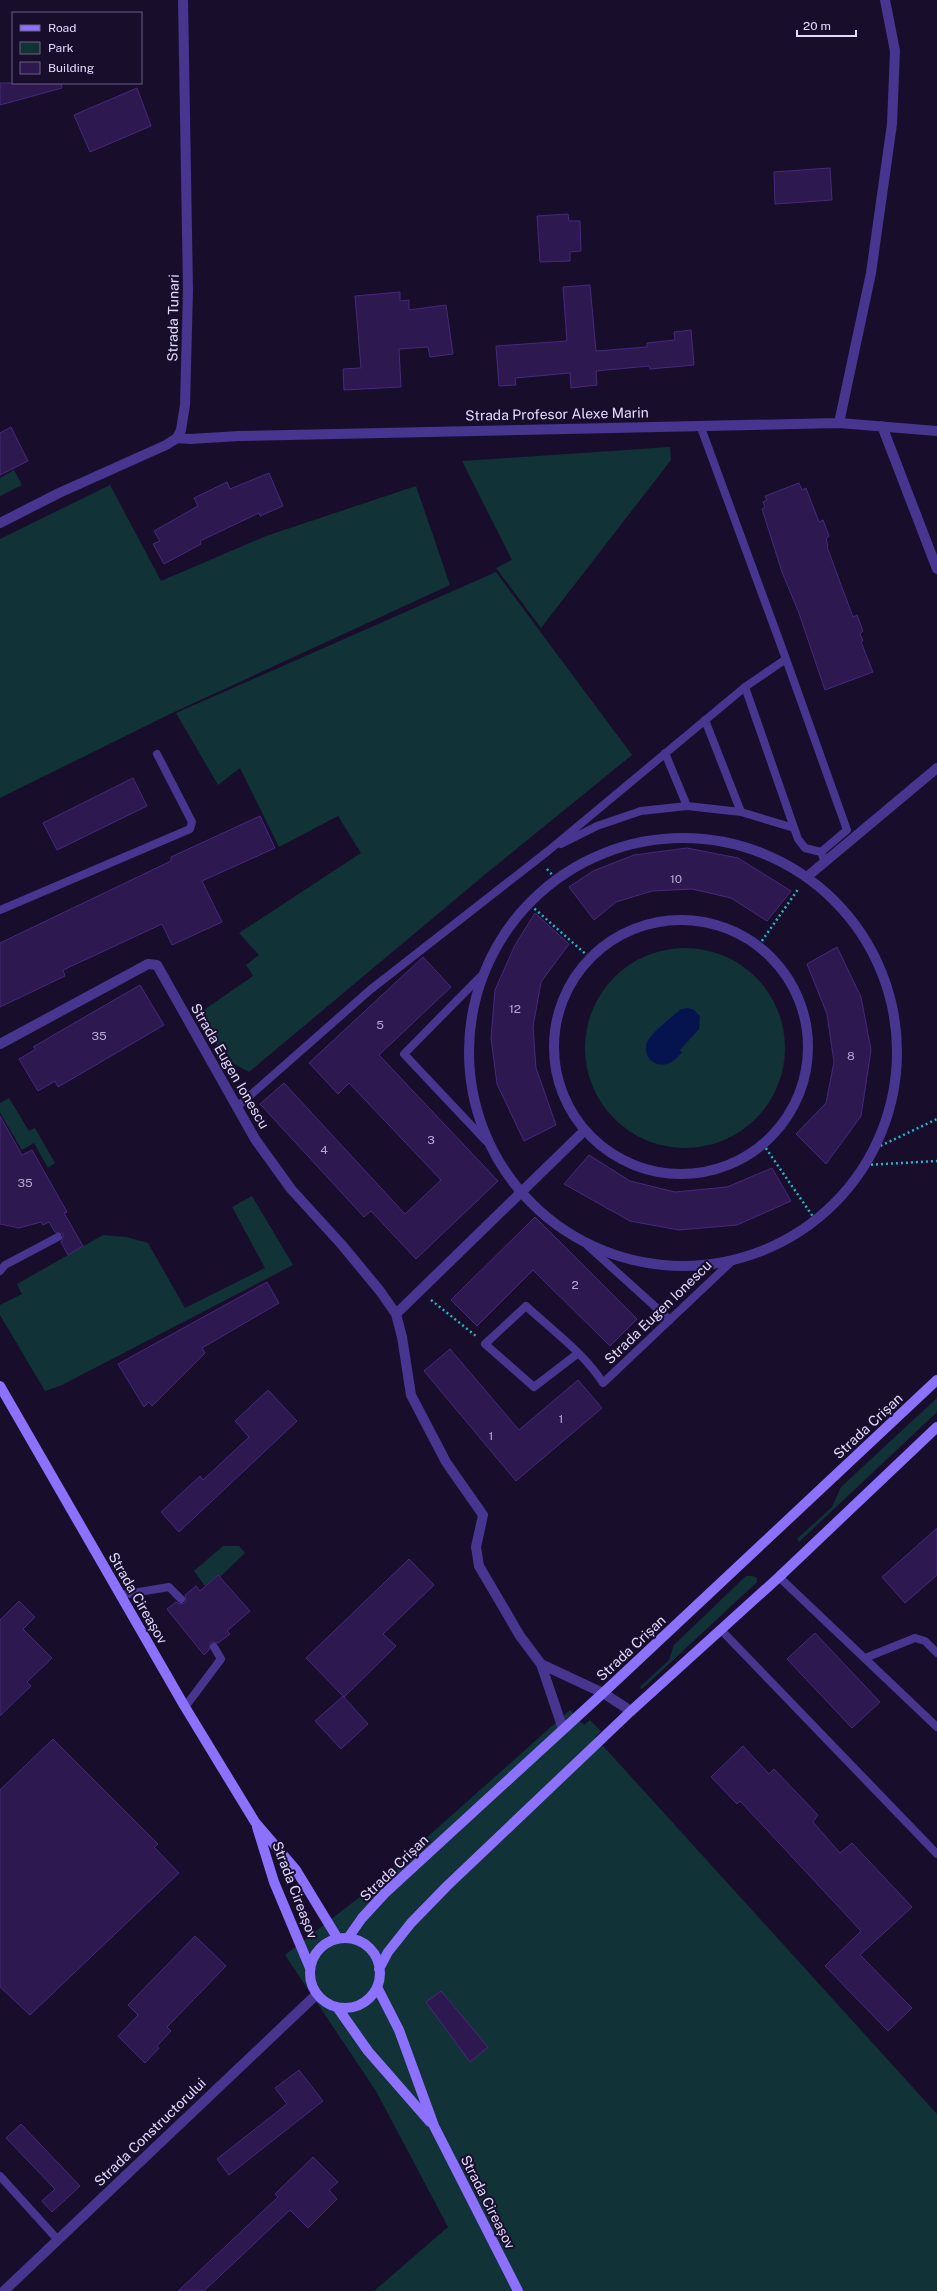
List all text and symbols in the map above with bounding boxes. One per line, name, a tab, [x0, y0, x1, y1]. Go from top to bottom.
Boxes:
legend	[12, 12, 142, 84]
scale bar	[797, 12, 856, 38]
text: 20 m	[803, 19, 831, 33]
text: Road	[48, 21, 76, 35]
text: Park	[48, 41, 74, 55]
text: Building	[48, 61, 94, 75]
street label: Strada Tunari	[164, 274, 182, 362]
street label: Strada Profesor Alexe Marin	[465, 404, 649, 424]
house number: 10	[670, 872, 682, 886]
street label: Strada Eugen Ionescu	[188, 1000, 272, 1132]
house number: 12	[509, 1002, 521, 1016]
house number: 5	[376, 1018, 384, 1032]
house number: 35	[91, 1029, 107, 1043]
house number: 8	[847, 1049, 855, 1063]
house number: 3	[427, 1133, 435, 1147]
house number: 4	[320, 1143, 328, 1157]
house number: 35	[17, 1176, 33, 1190]
street label: Strada Eugen Ionescu	[601, 1257, 715, 1367]
house number: 2	[571, 1278, 579, 1292]
street label: Strada Crișan	[830, 1390, 906, 1462]
house number: 1	[559, 1412, 563, 1426]
house number: 1	[489, 1429, 493, 1443]
street label: Strada Cireașov	[105, 1549, 171, 1647]
street label: Strada Crișan	[593, 1612, 669, 1684]
street label: Strada Crișan	[357, 1832, 431, 1904]
street label: Strada Cireașov	[269, 1839, 321, 1941]
street label: Strada Constructorului	[91, 2075, 209, 2189]
street label: Strada Cireașov	[457, 2152, 519, 2252]

